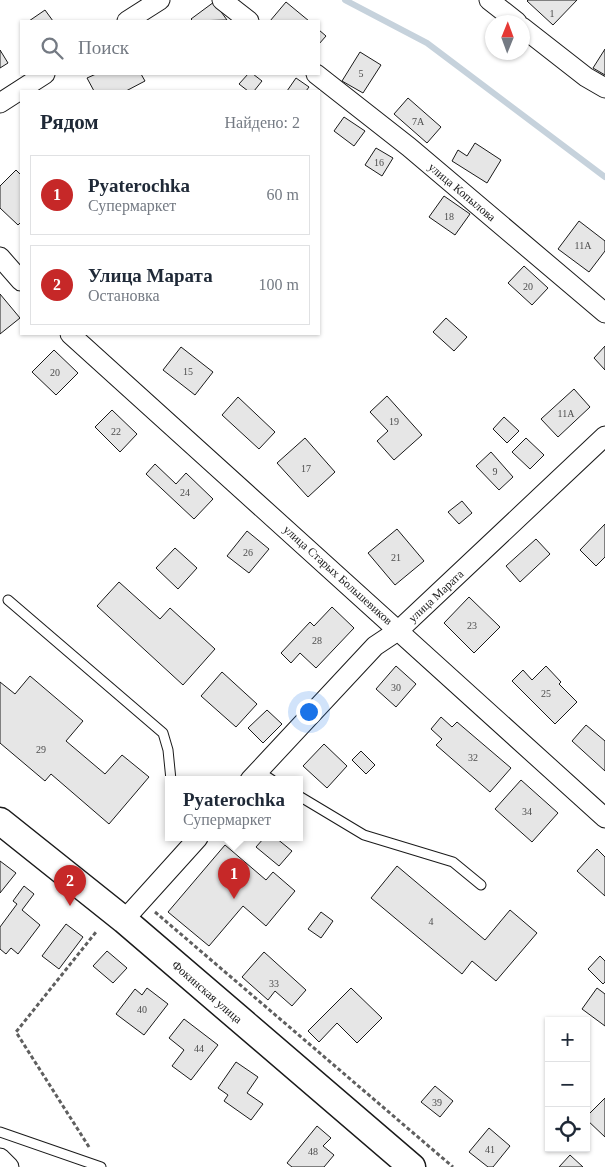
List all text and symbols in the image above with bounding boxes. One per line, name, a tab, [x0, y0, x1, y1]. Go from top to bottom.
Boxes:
house number: 1	[550, 8, 555, 19]
north arrow	[485, 15, 530, 60]
search box	[20, 20, 320, 75]
icon: search	[38, 34, 66, 62]
text: Поиск	[78, 37, 129, 58]
house number: 5	[359, 68, 364, 79]
text: Рядом	[40, 110, 99, 134]
text: Найдено: 2	[225, 114, 300, 131]
house number: 7А	[412, 116, 425, 127]
house number: 16	[374, 157, 384, 168]
street label: улица Копылова	[426, 160, 499, 225]
text: Pyaterochka	[88, 175, 190, 196]
text: 1	[53, 186, 61, 203]
text: 60 m	[267, 186, 299, 203]
text: Супермаркет	[88, 197, 176, 214]
house number: 18	[444, 211, 454, 222]
house number: 11А	[575, 240, 592, 251]
text: Улица Марата	[88, 265, 213, 286]
text: 2	[53, 276, 61, 293]
text: 100 m	[259, 276, 299, 293]
house number: 20	[523, 281, 533, 292]
text: Остановка	[88, 287, 160, 304]
house number: 15	[183, 366, 193, 377]
house number: 20	[50, 367, 60, 378]
house number: 11А	[558, 408, 575, 419]
house number: 19	[389, 416, 399, 427]
house number: 22	[111, 426, 121, 437]
house number: 17	[301, 463, 311, 474]
house number: 9	[493, 466, 498, 477]
house number: 24	[180, 487, 190, 498]
street label: улица Старых Большевиков	[281, 522, 396, 628]
house number: 26	[243, 547, 253, 558]
house number: 21	[391, 552, 401, 563]
street label: улица Марата	[405, 566, 467, 625]
house number: 23	[467, 620, 477, 631]
house number: 28	[312, 635, 322, 646]
house number: 30	[391, 682, 401, 693]
house number: 25	[541, 688, 551, 699]
your location	[296, 699, 322, 725]
house number: 29	[36, 744, 46, 755]
house number: 32	[468, 752, 478, 763]
popup	[165, 776, 303, 841]
text: Pyaterochka	[183, 789, 285, 810]
house number: 34	[522, 806, 532, 817]
text: Супермаркет	[183, 811, 271, 828]
pin: 1	[218, 858, 250, 899]
pin: 2	[54, 865, 86, 906]
house number: 4	[429, 916, 434, 927]
street label: Фокинская улица	[169, 958, 246, 1027]
house number: 33	[269, 978, 279, 989]
house number: 40	[137, 1004, 147, 1015]
map controls	[545, 1017, 590, 1152]
button: +	[545, 1017, 590, 1062]
house number: 44	[194, 1043, 204, 1054]
button: −	[545, 1062, 590, 1107]
house number: 39	[432, 1097, 442, 1108]
button: locate	[545, 1107, 590, 1152]
house number: 41	[485, 1144, 495, 1155]
house number: 48	[308, 1146, 318, 1157]

